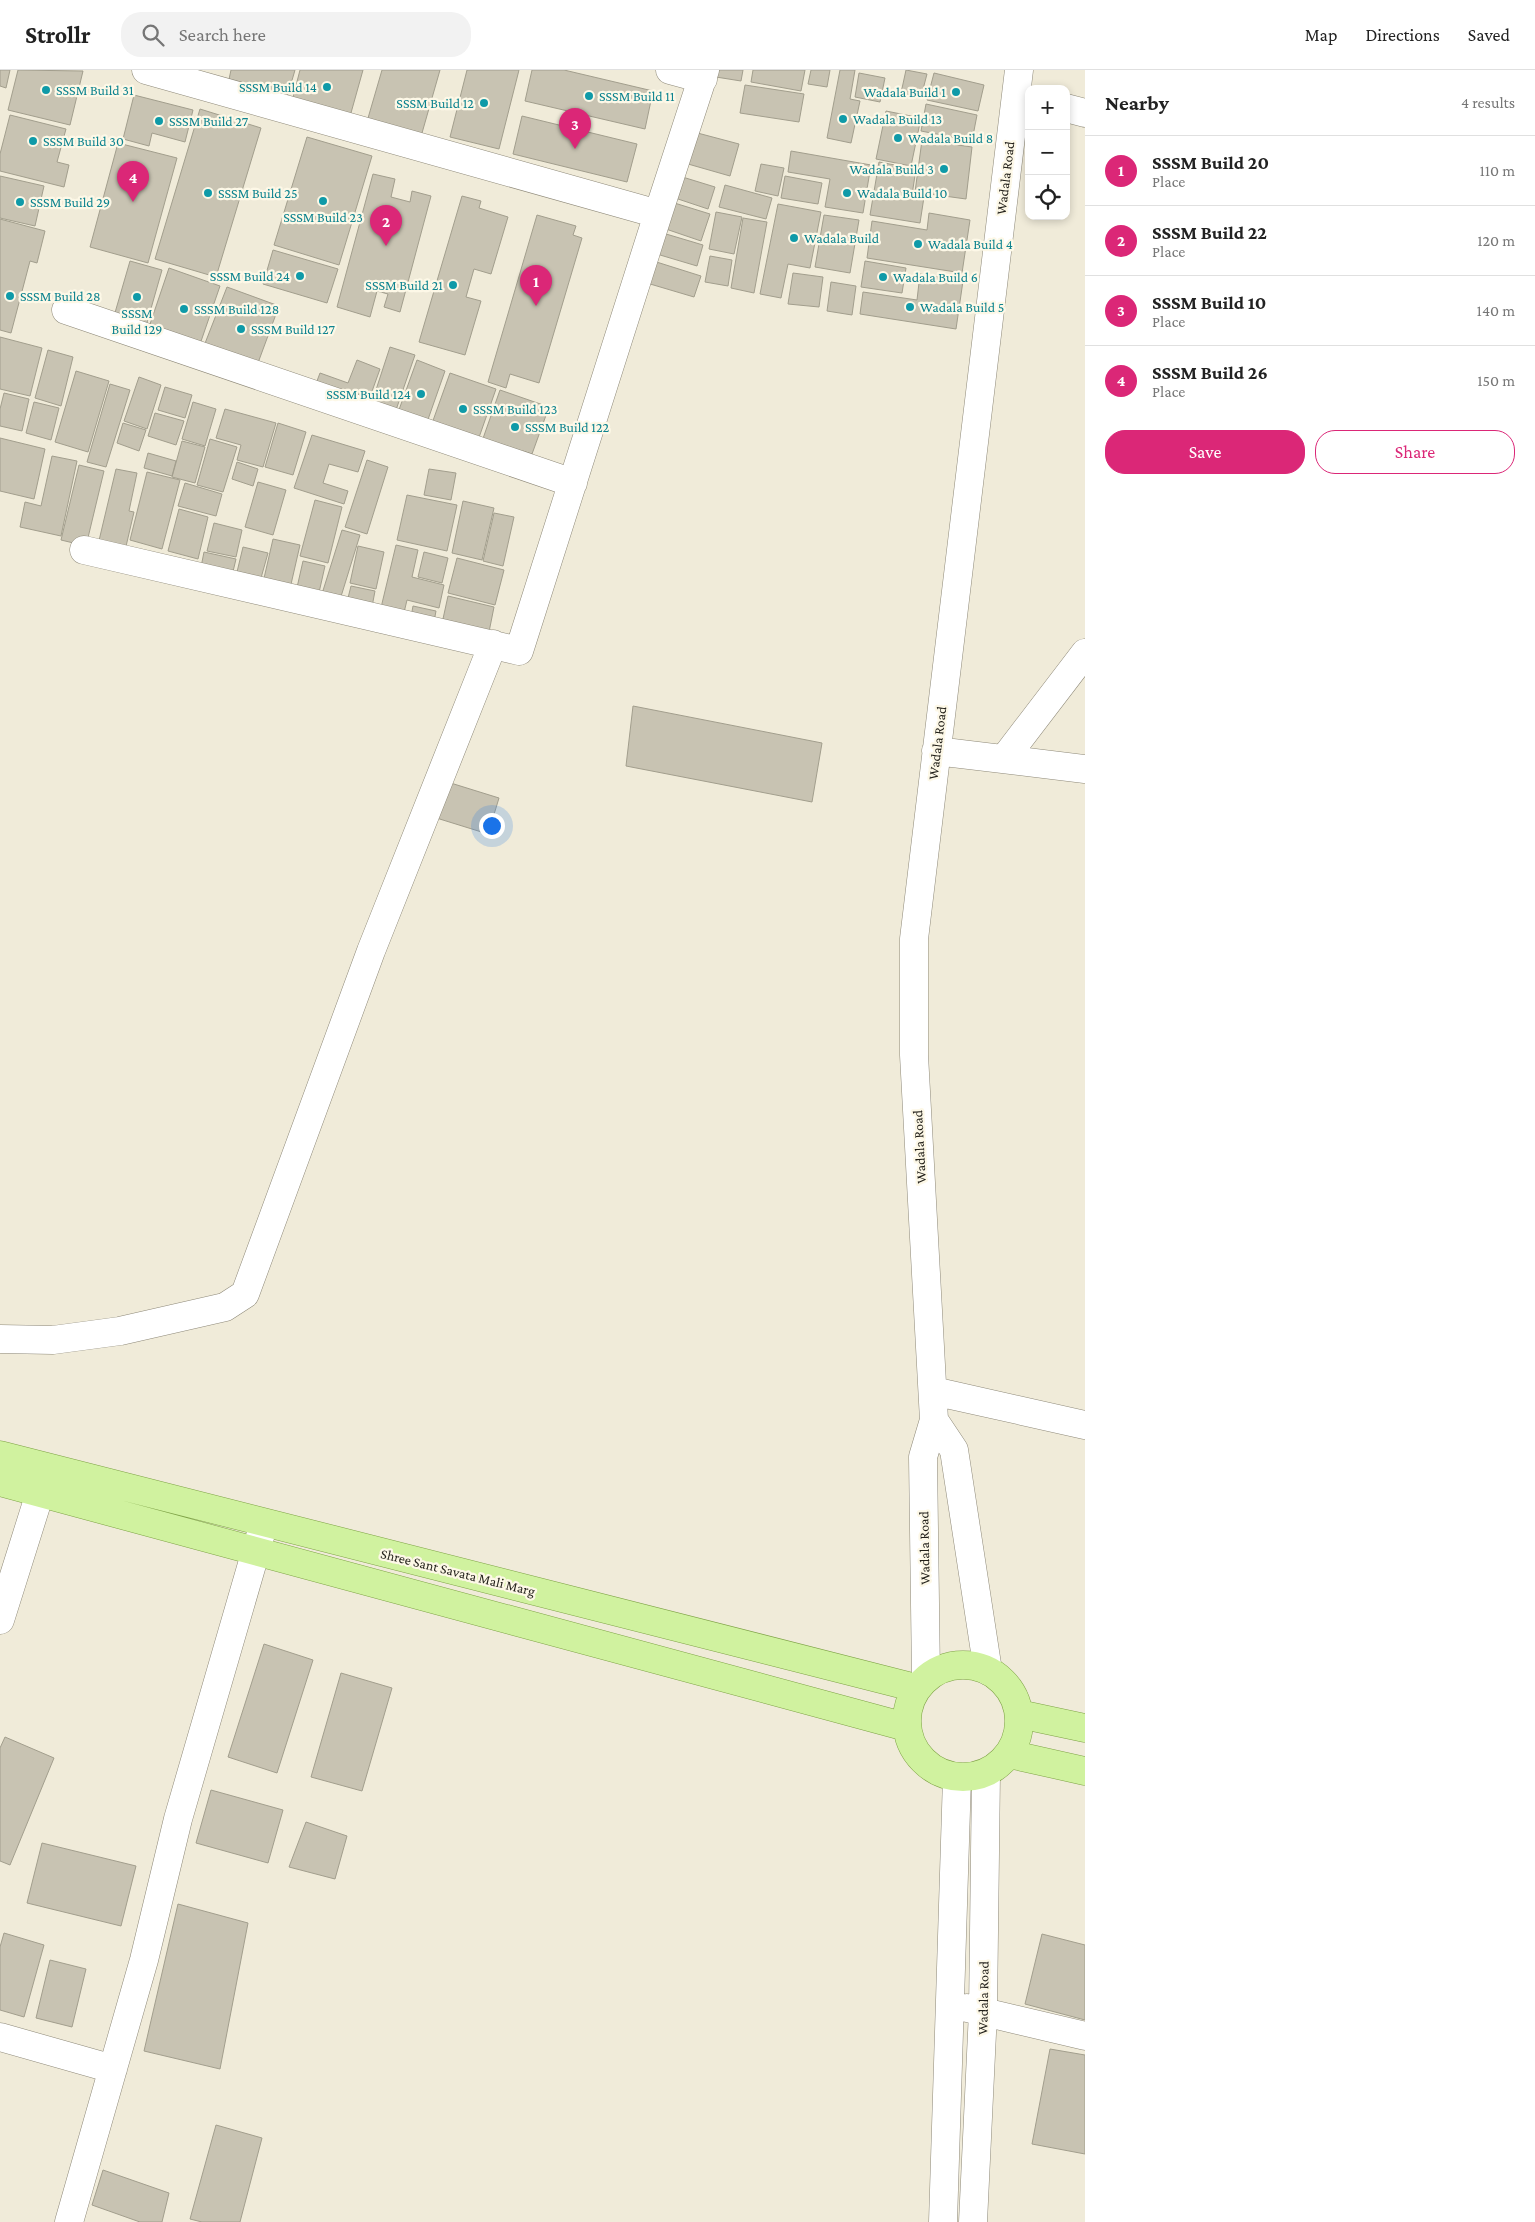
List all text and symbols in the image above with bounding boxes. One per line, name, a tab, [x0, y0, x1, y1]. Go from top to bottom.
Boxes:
search box	[121, 12, 471, 57]
text: Strollr	[25, 21, 91, 48]
icon: search	[139, 21, 167, 49]
text: Search here	[179, 24, 266, 45]
text: Map	[1305, 25, 1337, 45]
text: Directions	[1365, 25, 1440, 45]
text: Saved	[1468, 25, 1510, 45]
place label: SSSM Build 14	[239, 79, 317, 95]
marker: SSSM Build 14	[321, 81, 333, 93]
place label: SSSM Build 31	[56, 82, 134, 98]
marker: SSSM Build 31	[40, 84, 52, 96]
place label: Wadala Build 1	[864, 84, 946, 100]
map controls	[1025, 85, 1070, 220]
button: +	[1025, 85, 1070, 130]
marker: Wadala Build 1	[950, 86, 962, 98]
place label: SSSM Build 11	[599, 88, 675, 104]
marker: SSSM Build 11	[583, 90, 595, 102]
text: Nearby	[1105, 91, 1169, 115]
text: 4 results	[1461, 94, 1515, 111]
place label: SSSM Build 12	[396, 95, 474, 111]
marker: SSSM Build 12	[478, 97, 490, 109]
pin: 3	[559, 108, 591, 149]
place label: Wadala Build 13	[853, 111, 942, 127]
place label: SSSM Build 27	[169, 113, 249, 129]
marker: Wadala Build 13	[837, 113, 849, 125]
marker: SSSM Build 27	[153, 115, 165, 127]
place label: Wadala Build 8	[908, 130, 993, 146]
button: −	[1025, 130, 1070, 175]
marker: Wadala Build 8	[892, 132, 904, 144]
place label: SSSM Build 30	[43, 133, 124, 149]
marker: SSSM Build 30	[27, 135, 39, 147]
street label: Wadala Road	[993, 140, 1018, 216]
text: SSSM Build 20	[1152, 152, 1269, 173]
pin: 4	[117, 161, 149, 202]
place label: Wadala Build 3	[850, 161, 934, 177]
text: 1	[1118, 162, 1124, 179]
text: 110 m	[1479, 162, 1515, 179]
marker: Wadala Build 3	[938, 163, 950, 175]
text: Place	[1152, 173, 1185, 190]
button: locate	[1025, 175, 1070, 220]
place label: SSSM Build 25	[218, 185, 298, 201]
place label: Wadala Build 10	[857, 185, 947, 201]
marker: SSSM Build 25	[202, 187, 214, 199]
marker: Wadala Build 10	[841, 187, 853, 199]
place label: SSSM Build 29	[30, 194, 110, 210]
marker: SSSM Build 23	[317, 195, 329, 207]
marker: SSSM Build 29	[14, 196, 26, 208]
pin: 2	[370, 205, 402, 246]
place label: SSSM Build 23	[283, 209, 363, 225]
text: SSSM Build 22	[1152, 222, 1267, 243]
place label: Wadala Build	[804, 230, 880, 246]
marker: Wadala Build	[788, 232, 800, 244]
text: 2	[1117, 232, 1125, 249]
text: 120 m	[1477, 232, 1515, 249]
place label: Wadala Build 4	[928, 236, 1013, 252]
marker: Wadala Build 4	[912, 238, 924, 250]
text: Place	[1152, 243, 1185, 260]
pin: 1	[520, 265, 552, 306]
place label: SSSM Build 24	[210, 268, 290, 284]
place label: Wadala Build 6	[893, 269, 978, 285]
marker: SSSM Build 24	[294, 270, 306, 282]
marker: Wadala Build 6	[877, 271, 889, 283]
place label: SSSM Build 21	[365, 277, 443, 293]
marker: SSSM Build 21	[447, 279, 459, 291]
place label: SSSM Build 28	[20, 288, 101, 304]
marker: SSSM Build 28	[4, 290, 16, 302]
marker: SSSM Build 129	[131, 291, 143, 303]
text: SSSM Build 10	[1152, 292, 1266, 313]
place label: Wadala Build 5	[920, 299, 1004, 315]
place label: SSSM Build 128	[194, 301, 279, 317]
marker: Wadala Build 5	[904, 301, 916, 313]
text: 3	[1117, 302, 1125, 319]
text: 140 m	[1477, 302, 1515, 319]
marker: SSSM Build 128	[178, 303, 190, 315]
place label: SSSM Build 129	[112, 305, 162, 337]
text: Place	[1152, 313, 1185, 330]
place label: SSSM Build 127	[251, 321, 335, 337]
marker: SSSM Build 127	[235, 323, 247, 335]
text: SSSM Build 26	[1152, 362, 1268, 383]
text: 4	[1117, 372, 1125, 389]
text: 150 m	[1477, 372, 1515, 389]
text: Place	[1152, 383, 1185, 400]
place label: SSSM Build 124	[326, 386, 411, 402]
marker: SSSM Build 124	[415, 388, 427, 400]
place label: SSSM Build 123	[473, 401, 557, 417]
marker: SSSM Build 123	[457, 403, 469, 415]
place label: SSSM Build 122	[525, 419, 610, 435]
marker: SSSM Build 122	[509, 421, 521, 433]
button: Save	[1105, 430, 1305, 474]
button: Share	[1315, 430, 1515, 474]
street label: Wadala Road	[925, 705, 950, 781]
your location	[479, 813, 505, 839]
street label: Wadala Road	[909, 1109, 929, 1184]
street label: Wadala Road	[915, 1510, 933, 1585]
street label: Shree Sant Savata Mali Marg	[379, 1545, 537, 1599]
street label: Wadala Road	[974, 1960, 992, 2035]

